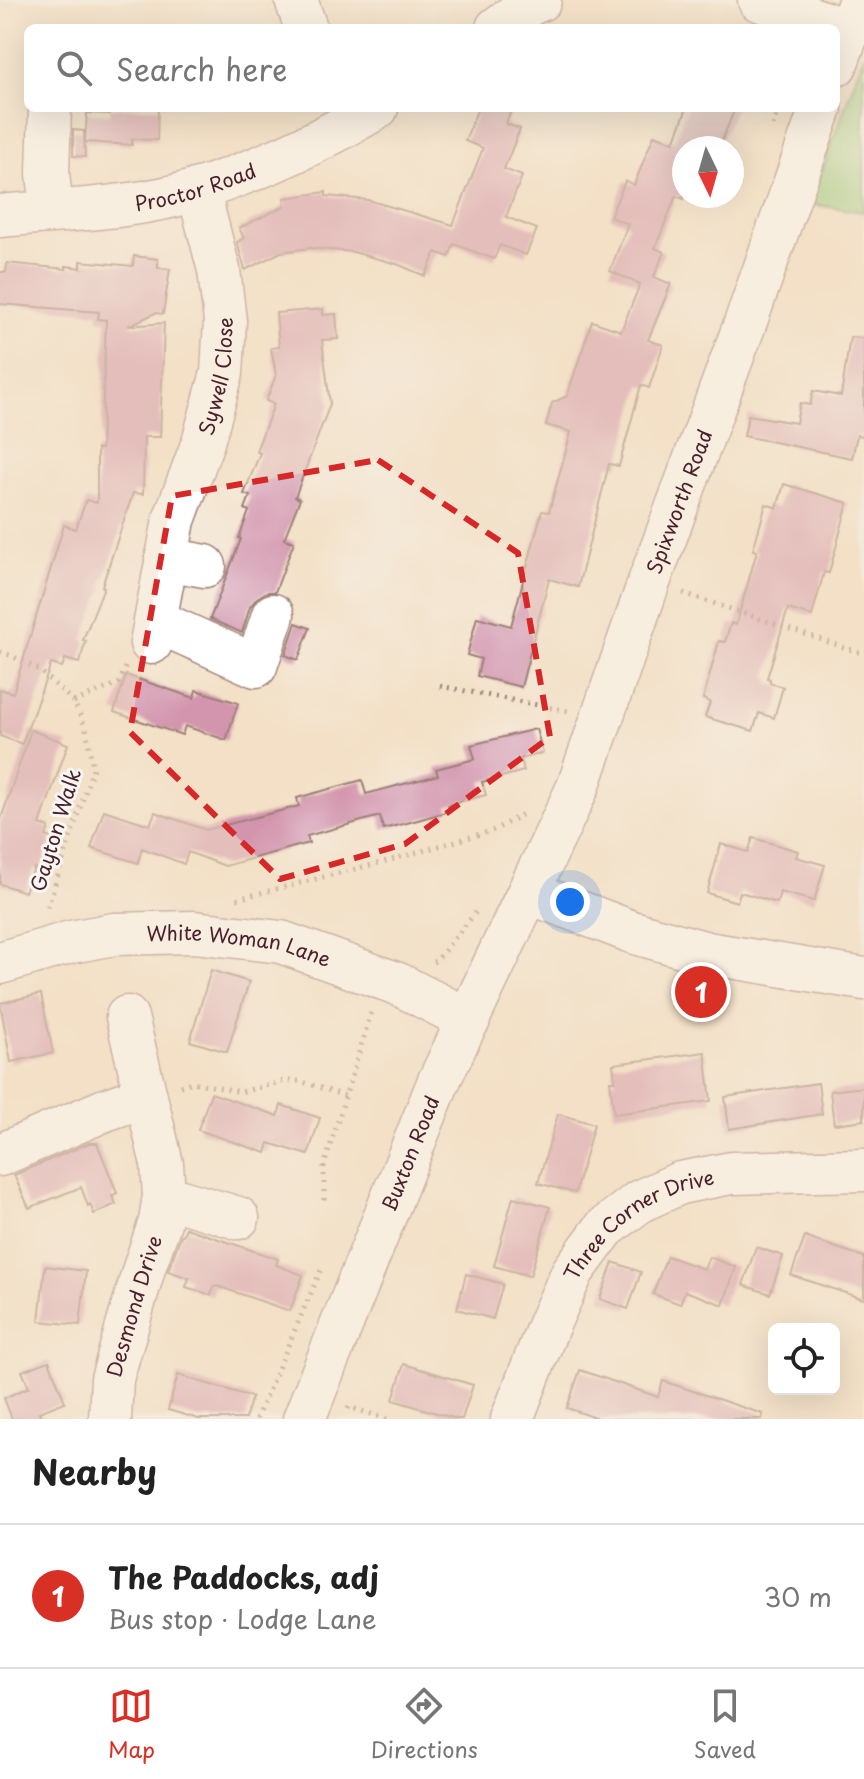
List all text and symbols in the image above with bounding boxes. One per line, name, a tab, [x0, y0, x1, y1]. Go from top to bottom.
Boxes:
search box	[24, 24, 840, 112]
icon: search	[52, 46, 96, 90]
text: Search here	[116, 46, 288, 91]
north arrow	[672, 136, 744, 208]
street label: Proctor Road	[132, 155, 260, 218]
street label: Sywell Close	[191, 316, 240, 438]
street label: Spixworth Road	[638, 425, 719, 578]
street label: Gayton Walk	[22, 765, 88, 895]
your location	[550, 882, 590, 922]
street label: White Woman Lane	[146, 917, 335, 974]
pin: 1	[675, 962, 727, 1022]
street label: Buxton Road	[373, 1091, 446, 1216]
street label: Three Corner Drive	[556, 1162, 716, 1285]
street label: Desmond Drive	[98, 1231, 169, 1381]
map controls	[768, 1323, 840, 1395]
button: locate	[768, 1323, 840, 1395]
text: Nearby	[32, 1445, 157, 1497]
text: The Paddocks, adj	[108, 1554, 379, 1599]
text: 1	[52, 1577, 64, 1616]
text: 30 m	[764, 1577, 832, 1616]
text: Bus stop · Lodge Lane	[108, 1599, 377, 1638]
tab: Map	[108, 1684, 155, 1765]
tab: Directions	[371, 1684, 478, 1765]
tab: Saved	[694, 1684, 756, 1765]

